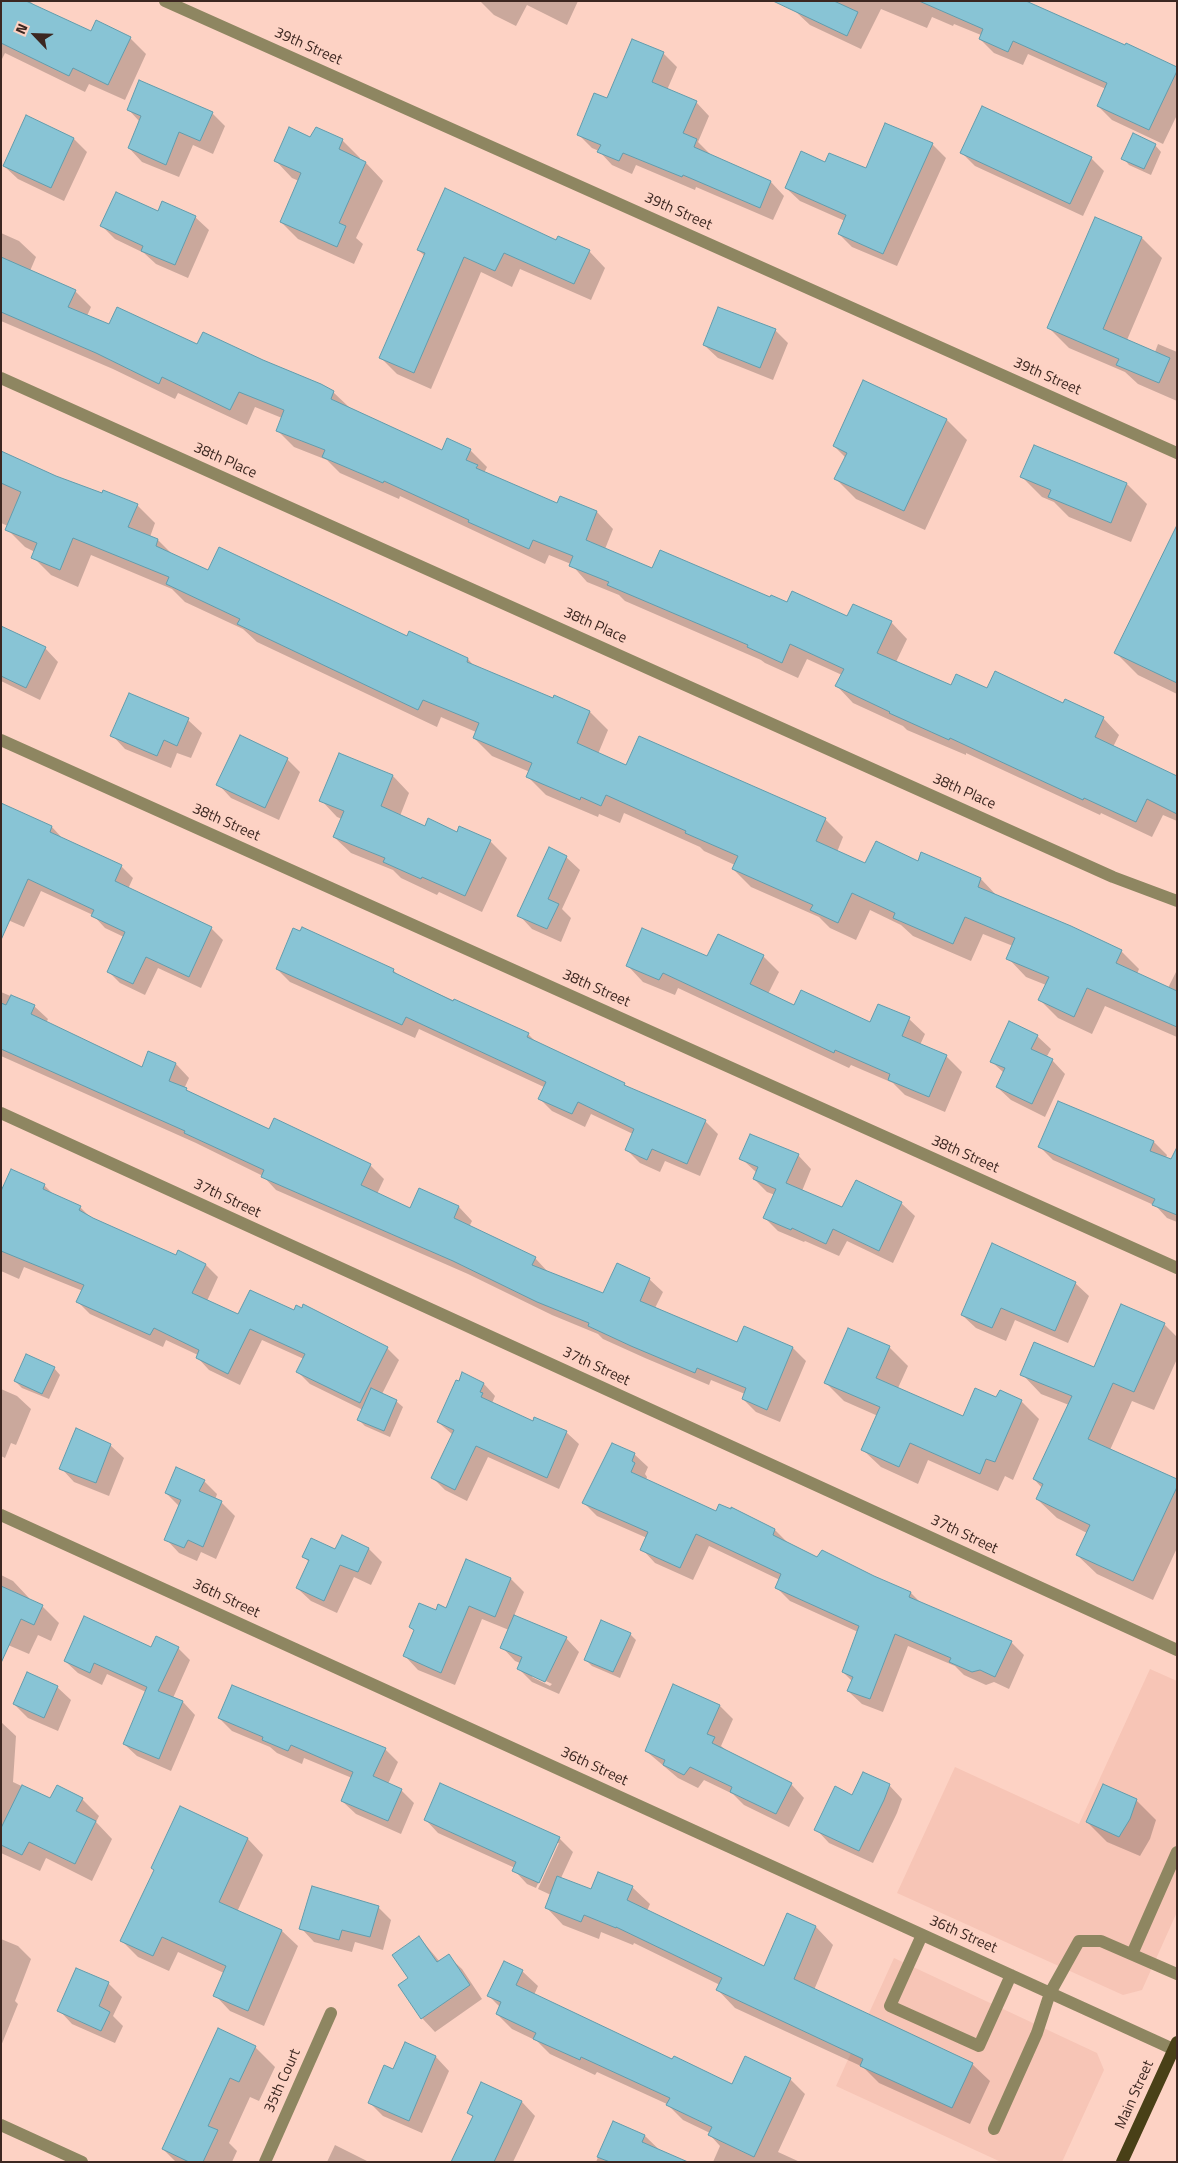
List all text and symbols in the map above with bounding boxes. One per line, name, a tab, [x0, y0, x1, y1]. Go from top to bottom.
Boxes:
north arrow	[10, 10, 60, 60]
text: N	[9, 20, 32, 37]
street label: 39th Street	[271, 24, 345, 70]
street label: 39th Street	[641, 189, 715, 235]
street label: 39th Street	[1010, 354, 1084, 400]
street label: 38th Place	[191, 439, 259, 483]
street label: 38th Place	[561, 604, 629, 648]
street label: 38th Place	[930, 770, 998, 814]
street label: 38th Street	[189, 800, 263, 846]
street label: 38th Street	[559, 966, 633, 1012]
street label: 38th Street	[928, 1132, 1002, 1178]
street label: 37th Street	[191, 1176, 263, 1222]
street label: 37th Street	[560, 1344, 632, 1390]
street label: 37th Street	[928, 1512, 1000, 1558]
street label: 36th Street	[190, 1576, 262, 1622]
street label: 36th Street	[558, 1744, 630, 1790]
street label: 36th Street	[926, 1912, 1000, 1958]
street label: 35th Court	[261, 2046, 305, 2116]
street label: Main Street	[1112, 2058, 1158, 2132]

